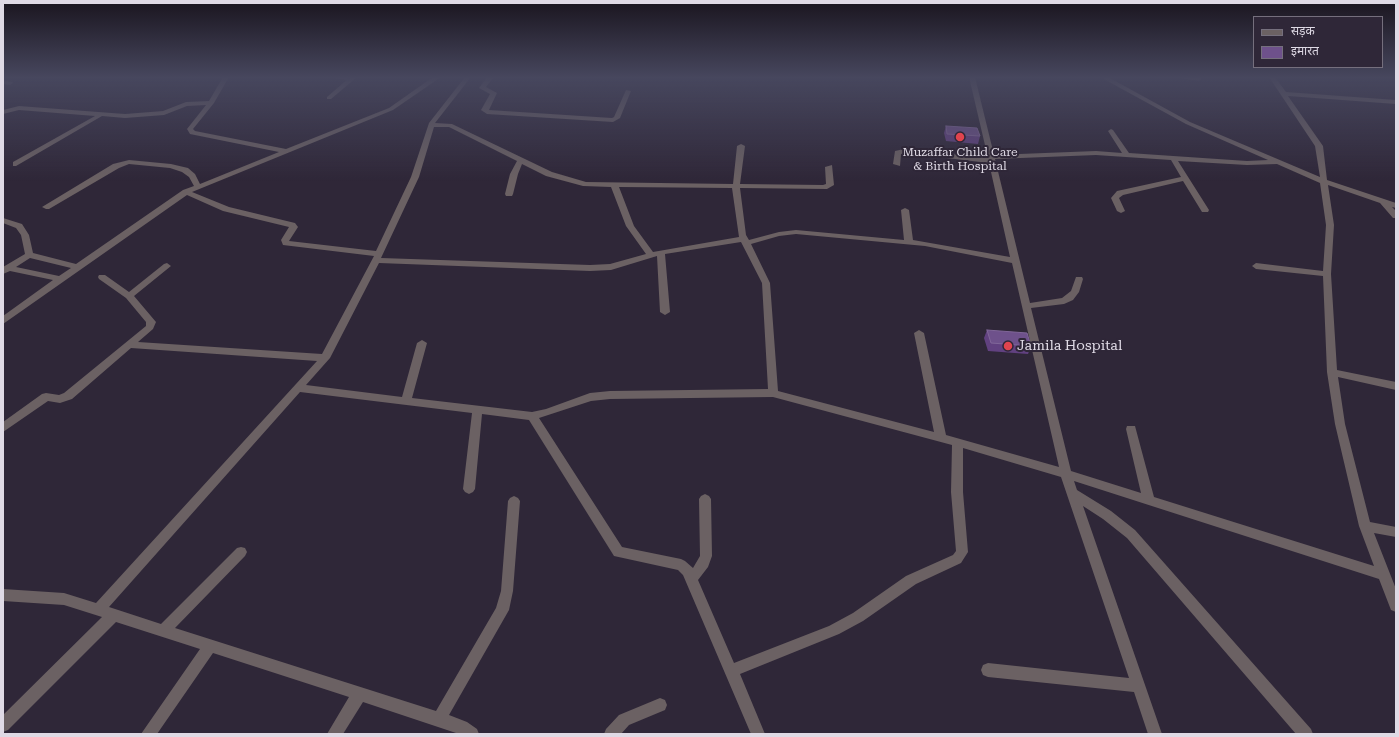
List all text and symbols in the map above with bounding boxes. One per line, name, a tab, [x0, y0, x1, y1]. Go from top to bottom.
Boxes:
legend	[1253, 16, 1383, 68]
text: सड़क	[1291, 24, 1315, 38]
text: इमारत	[1291, 44, 1319, 58]
marker: Muzaffar Child Care & Birth Hospital	[954, 131, 966, 143]
place label: Muzaffar Child Care & Birth Hospital	[902, 145, 1018, 173]
place label: Jamila Hospital	[1017, 338, 1122, 354]
marker: Jamila Hospital	[1002, 340, 1014, 352]

